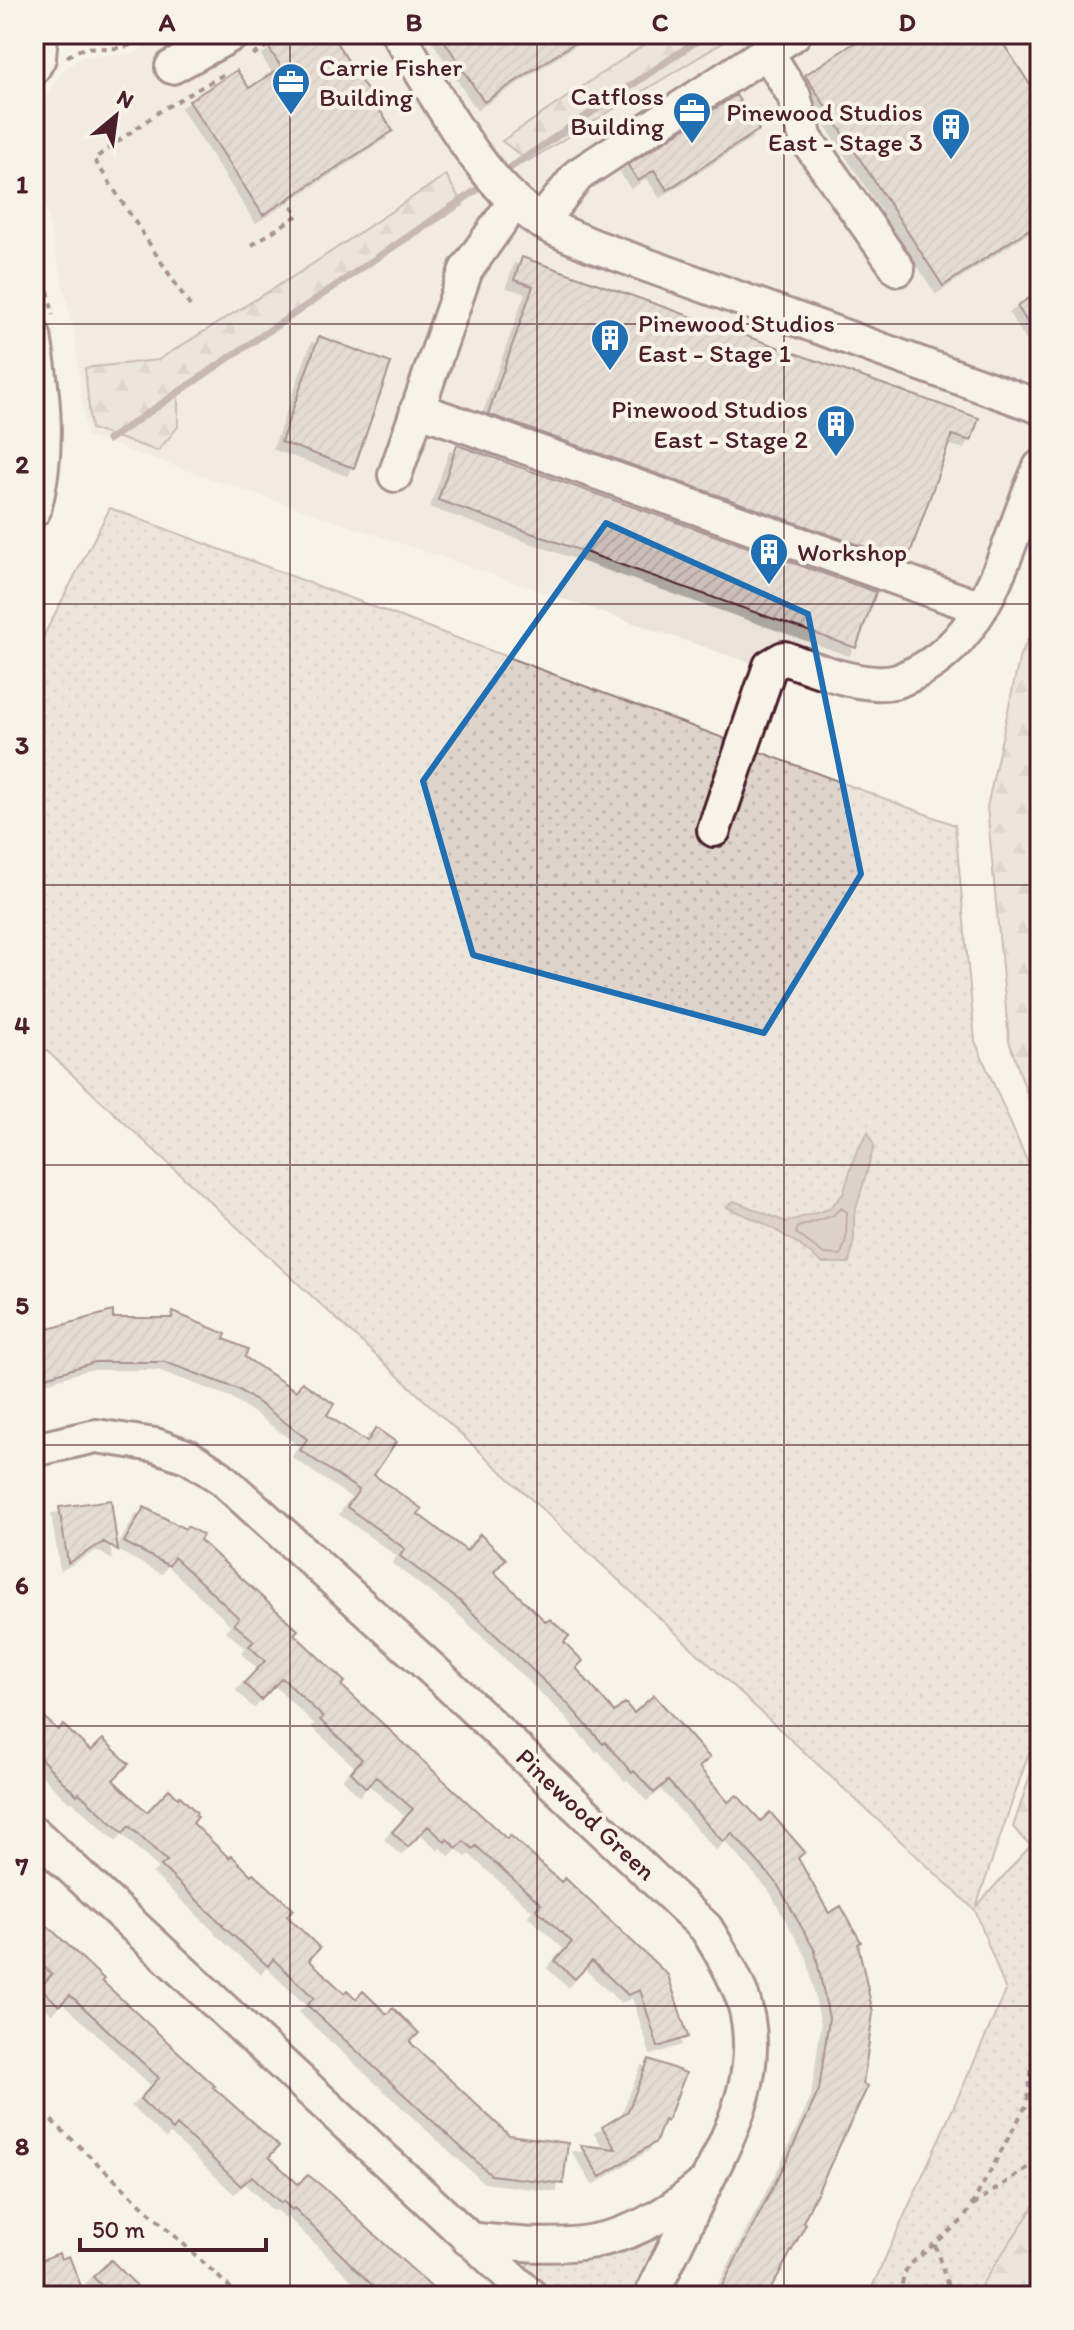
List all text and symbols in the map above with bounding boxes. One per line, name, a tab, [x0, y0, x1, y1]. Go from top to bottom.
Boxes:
text: A	[158, 6, 176, 38]
text: B	[406, 6, 423, 38]
text: C	[652, 6, 669, 38]
text: D	[898, 6, 916, 38]
place label: Carrie Fisher Building	[319, 51, 462, 113]
office icon: Carrie Fisher Building	[270, 61, 312, 116]
north arrow	[76, 76, 156, 156]
place label: Catfloss Building	[570, 80, 665, 142]
text: N	[112, 84, 138, 114]
office icon: Catfloss Building	[671, 90, 713, 145]
place label: Pinewood Studios East - Stage 3	[726, 96, 923, 158]
building icon: Pinewood Studios East - Stage 3	[930, 106, 972, 161]
text: 1	[16, 168, 28, 200]
place label: Pinewood Studios East - Stage 1	[638, 307, 835, 369]
building icon: Pinewood Studios East - Stage 1	[589, 317, 631, 372]
place label: Pinewood Studios East - Stage 2	[611, 393, 808, 455]
building icon: Pinewood Studios East - Stage 2	[815, 403, 857, 458]
text: 2	[15, 448, 29, 480]
building icon: Workshop	[748, 531, 790, 586]
place label: Workshop	[797, 536, 907, 568]
text: 3	[15, 729, 29, 761]
text: 4	[14, 1009, 30, 1041]
text: 5	[15, 1289, 29, 1321]
text: 6	[15, 1569, 29, 1601]
street label: Pinewood Green	[509, 1741, 663, 1887]
text: 7	[15, 1850, 29, 1882]
text: 8	[15, 2130, 29, 2162]
scale bar	[80, 2202, 266, 2252]
text: 50 m	[92, 2215, 145, 2244]

